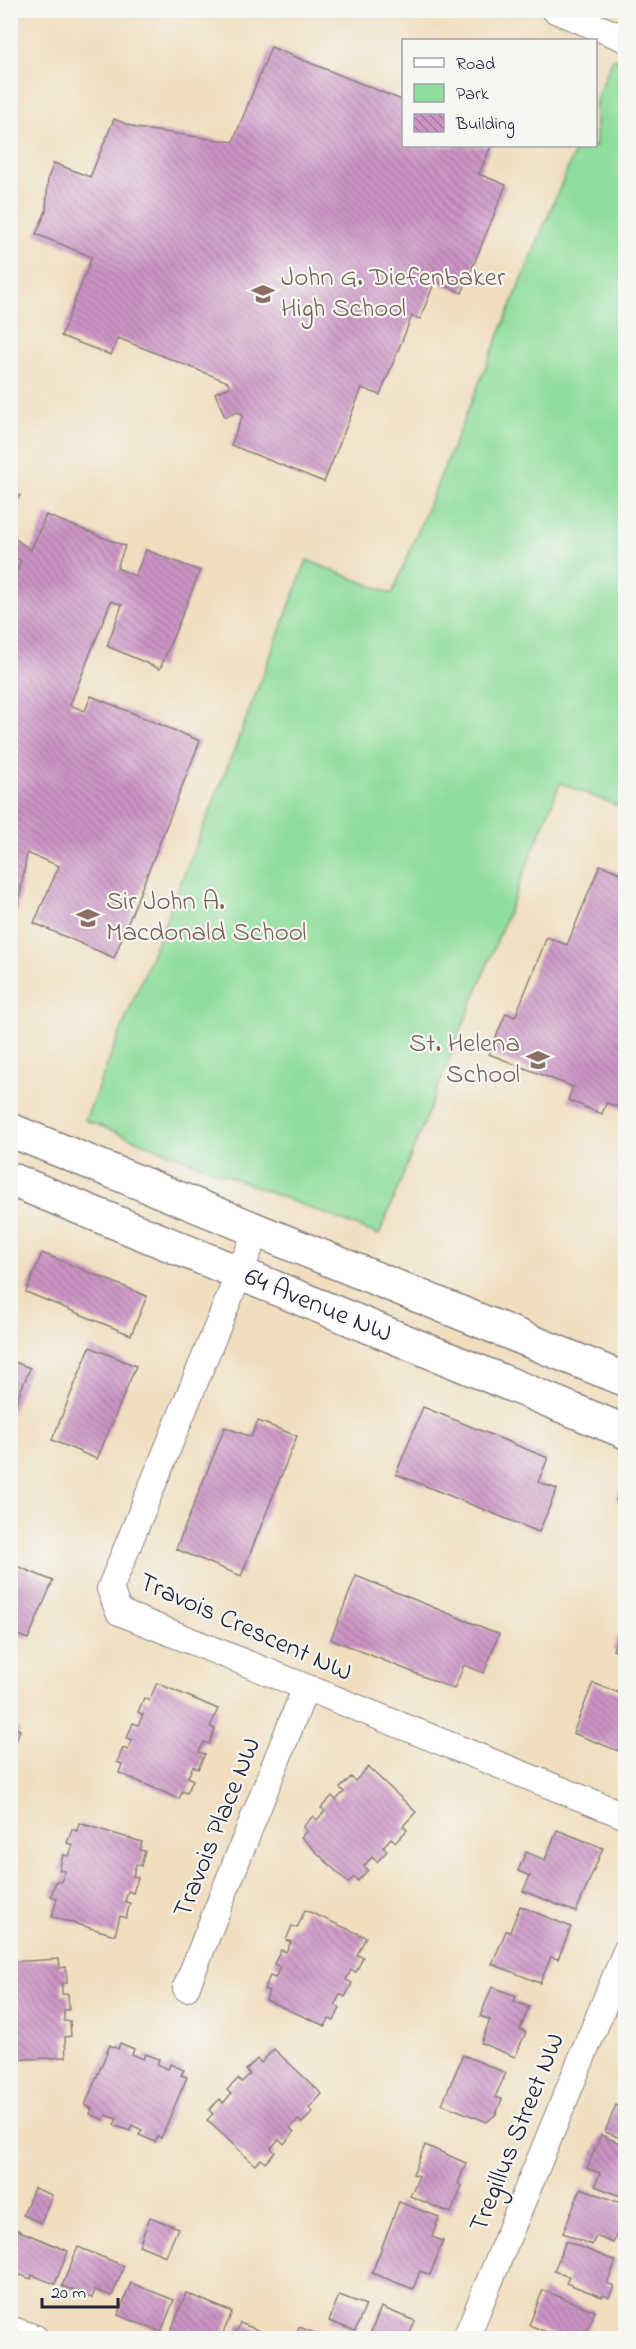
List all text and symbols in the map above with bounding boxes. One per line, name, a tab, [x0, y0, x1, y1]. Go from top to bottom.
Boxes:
legend	[402, 39, 597, 147]
text: Road	[456, 52, 495, 78]
text: Park	[456, 82, 489, 108]
text: Building	[455, 112, 515, 139]
place label: John G. Diefenbaker High School	[281, 259, 506, 329]
school or university icon: John G. Diefenbaker High School	[250, 281, 276, 307]
place label: Sir John A. Macdonald School	[106, 883, 306, 953]
school or university icon: Sir John A. Macdonald School	[75, 905, 101, 931]
place label: St. Helena School	[409, 1025, 520, 1095]
school or university icon: St. Helena School	[525, 1047, 551, 1073]
street label: 64 Avenue NW	[238, 1258, 398, 1353]
street label: Travois Crescent NW	[132, 1563, 358, 1693]
street label: Travois Place NW	[164, 1732, 272, 1924]
street label: Tregillus Street NW	[460, 2027, 576, 2239]
scale bar	[42, 2271, 118, 2309]
text: 20 m	[51, 2281, 86, 2307]

